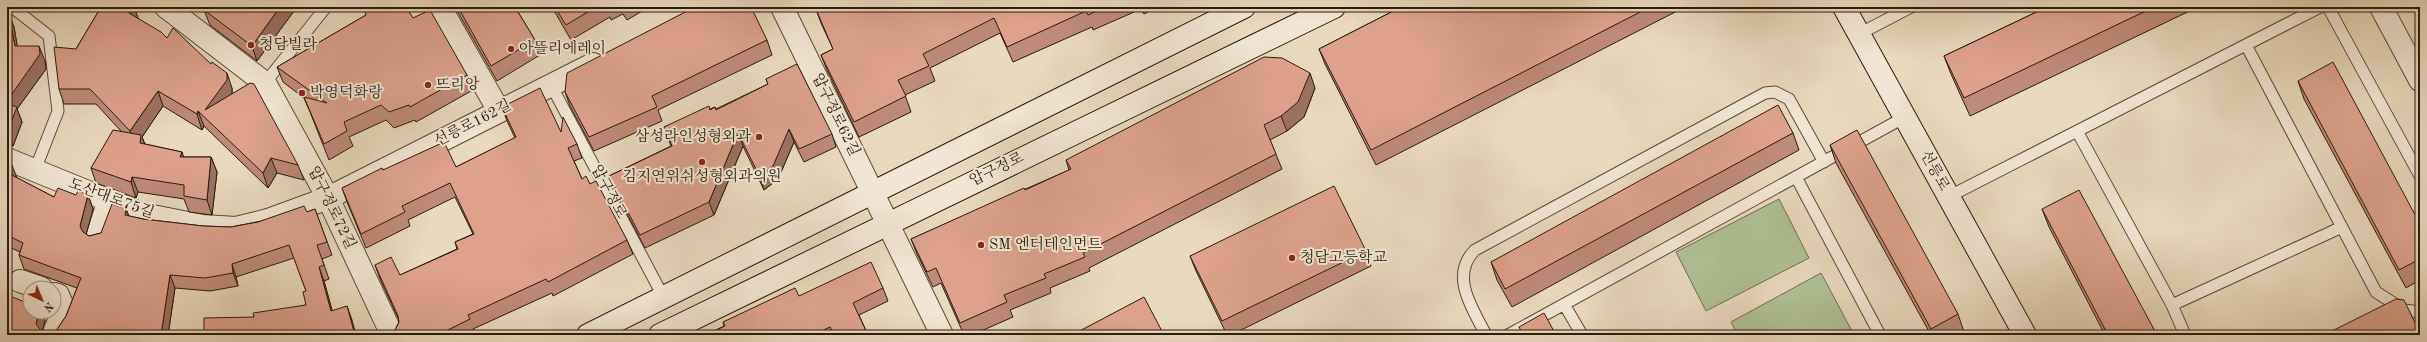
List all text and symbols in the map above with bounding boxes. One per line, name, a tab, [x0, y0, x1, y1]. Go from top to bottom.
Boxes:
place label: 청담빌라	[259, 36, 317, 53]
marker: 청담빌라	[246, 40, 256, 50]
place label: 아뜰리에레이	[519, 40, 606, 57]
marker: 아뜰리에레이	[506, 44, 516, 54]
street label: 압구정로62길	[809, 70, 863, 159]
place label: 뜨리앙	[436, 76, 480, 93]
marker: 뜨리앙	[423, 80, 433, 90]
place label: 박영덕화랑	[310, 84, 383, 101]
marker: 박영덕화랑	[297, 88, 307, 98]
street label: 선릉로162길	[431, 96, 514, 150]
place label: 삼성라인성형외과	[635, 128, 752, 145]
marker: 삼성라인성형외과	[754, 132, 764, 142]
street label: 선릉로	[1917, 147, 1953, 194]
street label: 압구정로	[967, 149, 1027, 189]
marker: 김지연위쉬성형외과의원	[697, 157, 707, 167]
street label: 압구정로	[588, 162, 630, 222]
street label: 압구정로72길	[305, 163, 359, 252]
place label: 김지연위쉬성형외과의원	[622, 168, 782, 185]
street label: 도산대로75길	[66, 175, 156, 221]
place label: SM 엔터테인먼트	[989, 236, 1103, 253]
marker: SM 엔터테인먼트	[976, 240, 986, 250]
place label: 청담고등학교	[1300, 249, 1387, 266]
marker: 청담고등학교	[1287, 253, 1297, 263]
north arrow	[22, 280, 62, 320]
text: N	[41, 299, 55, 313]

